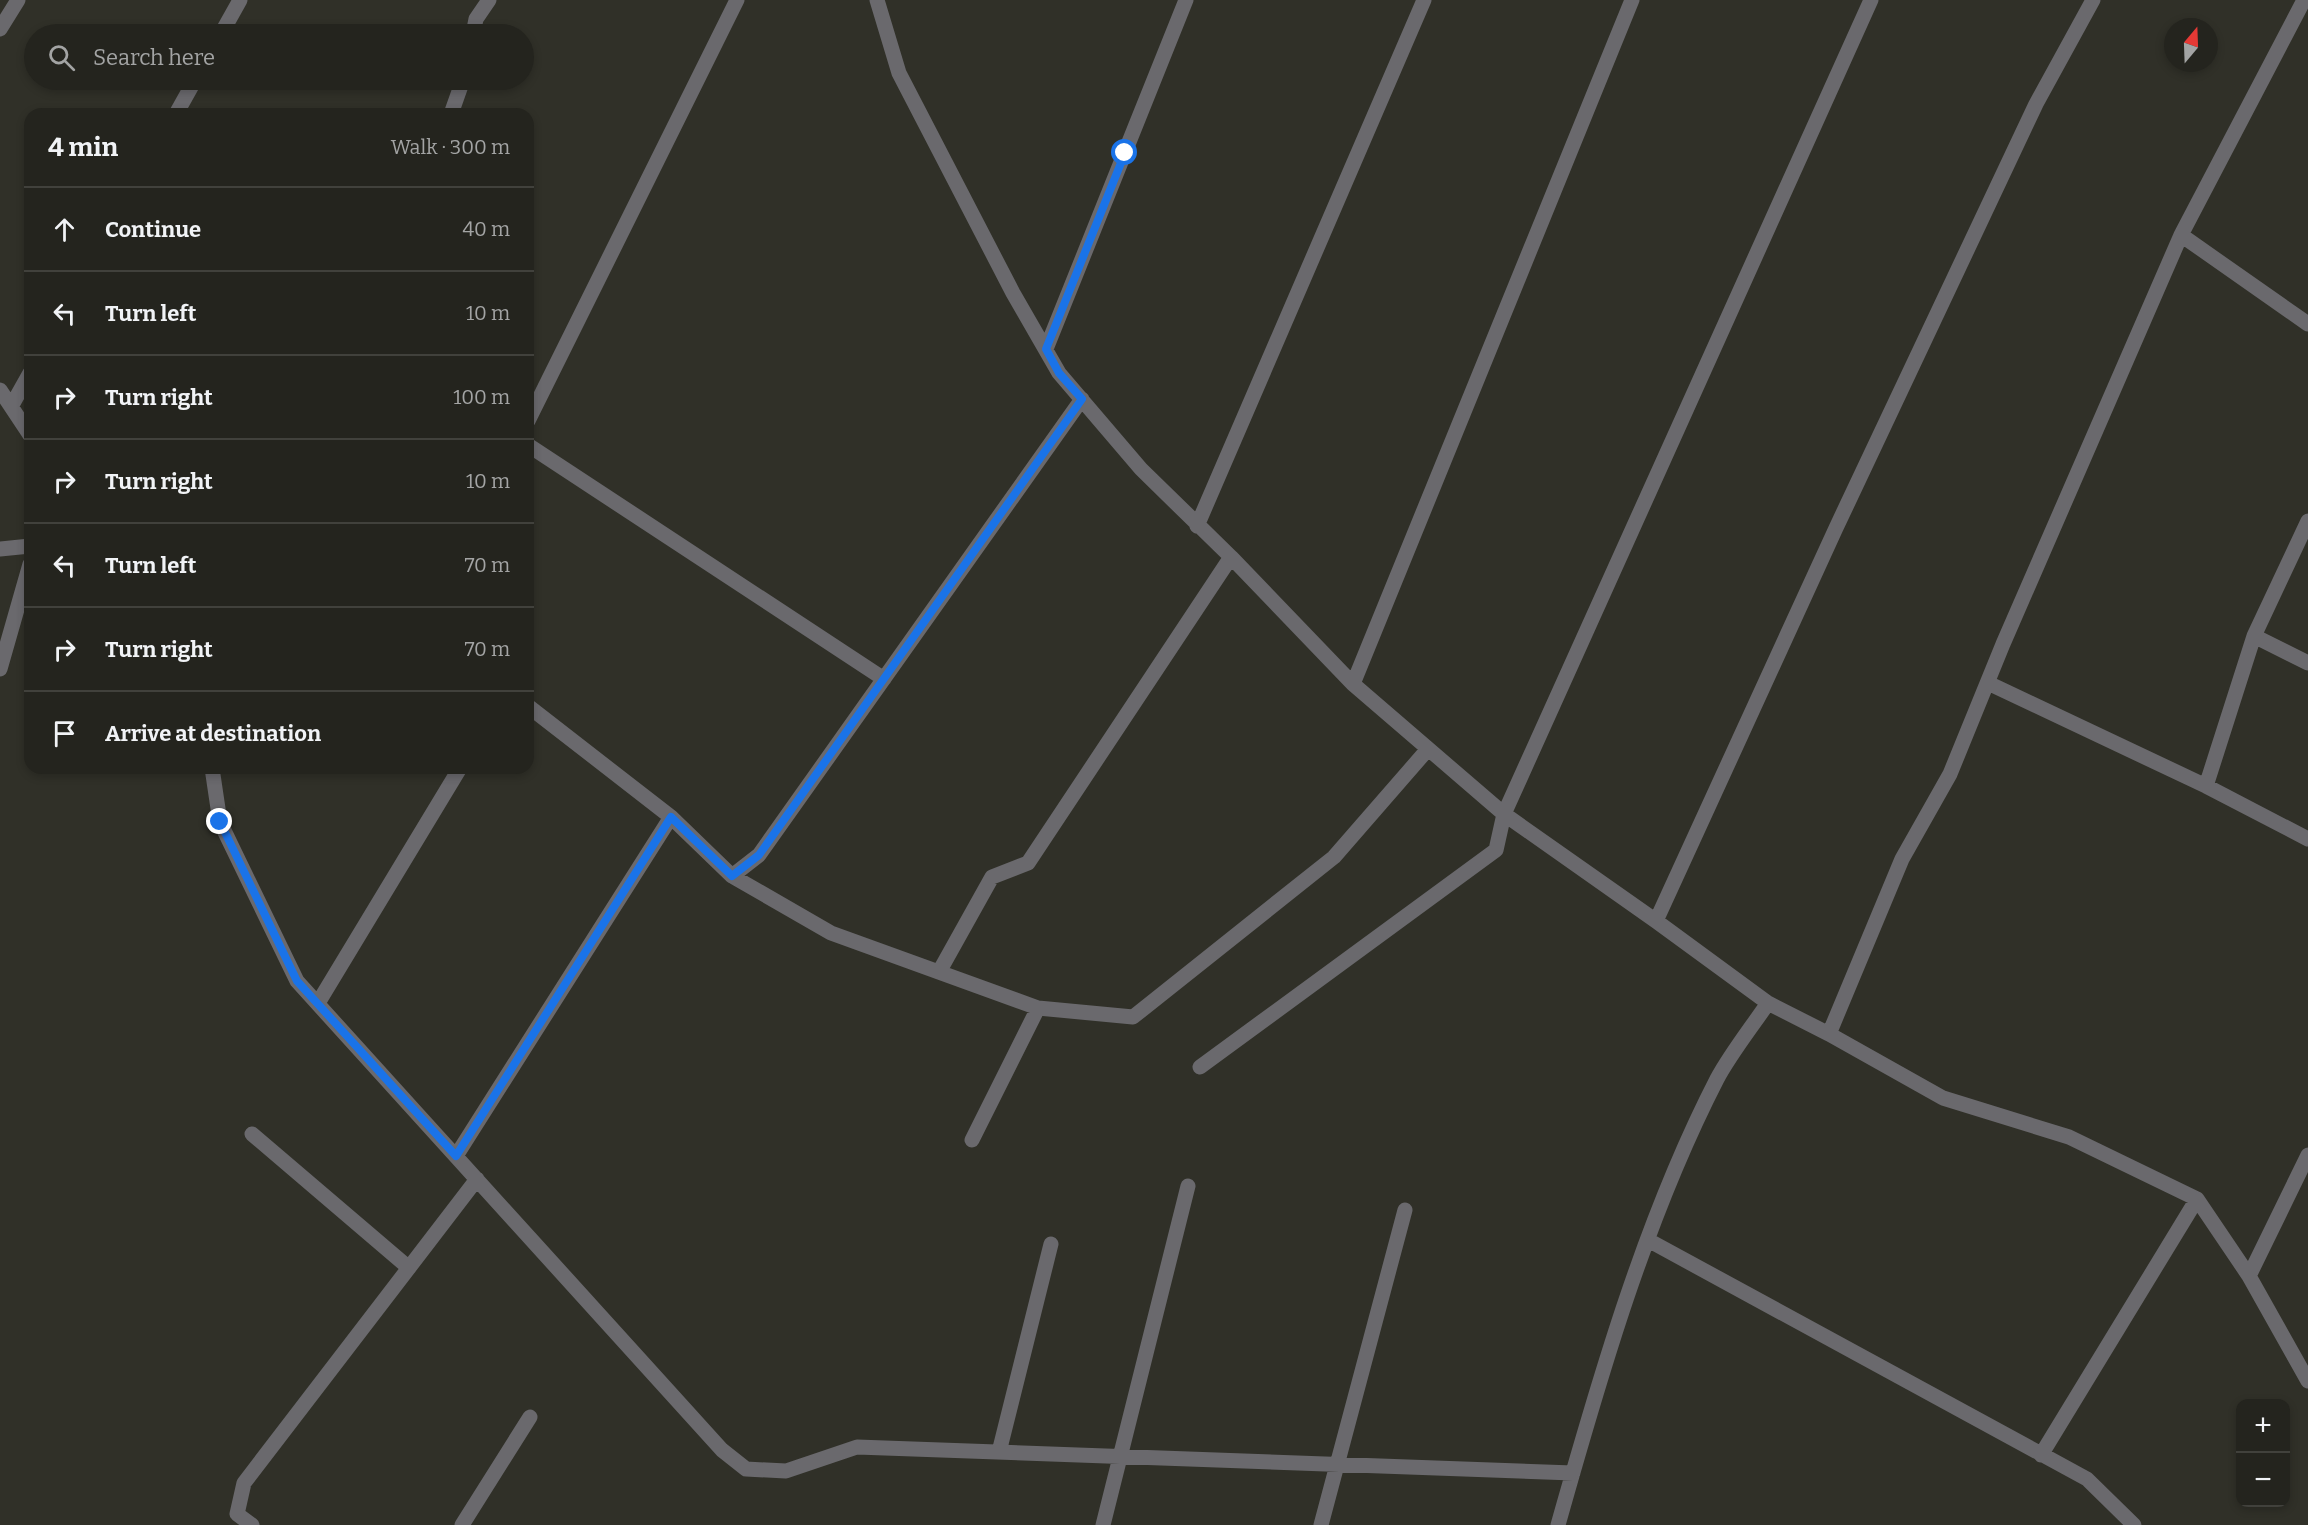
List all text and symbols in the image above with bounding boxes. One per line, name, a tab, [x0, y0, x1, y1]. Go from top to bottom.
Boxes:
north arrow	[2164, 18, 2218, 72]
search box	[24, 24, 534, 90]
icon: search	[45, 41, 78, 74]
text: Search here	[93, 44, 215, 71]
text: 4 min	[48, 132, 118, 163]
text: Walk · 300 m	[391, 135, 510, 159]
route start	[1111, 139, 1137, 165]
icon: ahead	[48, 213, 81, 246]
text: Continue	[105, 216, 201, 243]
text: 40 m	[462, 217, 510, 241]
icon: left	[48, 297, 81, 330]
text: Turn left	[105, 300, 197, 327]
text: 10 m	[466, 301, 510, 325]
icon: right	[48, 381, 81, 414]
text: Turn right	[105, 384, 213, 411]
text: 100 m	[453, 385, 510, 409]
icon: right	[48, 465, 81, 498]
text: Turn right	[105, 468, 213, 495]
text: 10 m	[466, 469, 510, 493]
icon: left	[48, 549, 81, 582]
text: Turn left	[105, 552, 197, 579]
text: 70 m	[464, 553, 510, 577]
icon: right	[48, 633, 81, 666]
text: Turn right	[105, 636, 213, 663]
text: 70 m	[464, 637, 510, 661]
icon: arrive	[48, 717, 81, 750]
text: Arrive at destination	[105, 720, 321, 747]
route end	[206, 808, 232, 834]
map controls	[2236, 1399, 2290, 1507]
button: +	[2236, 1399, 2290, 1453]
button: −	[2236, 1453, 2290, 1507]

